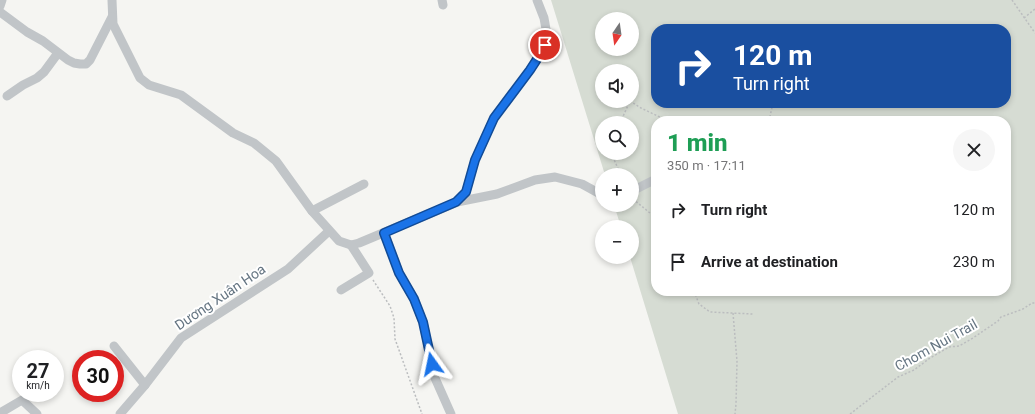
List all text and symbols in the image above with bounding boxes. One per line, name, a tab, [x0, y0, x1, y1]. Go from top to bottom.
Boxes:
north arrow	[595, 12, 639, 56]
map controls	[595, 12, 639, 264]
pin	[528, 28, 562, 62]
icon: arrive	[534, 34, 556, 56]
text: 120 m	[733, 39, 812, 72]
icon: right	[667, 40, 719, 92]
button: sound	[595, 64, 639, 108]
text: Turn right	[733, 73, 810, 94]
button: search	[595, 116, 639, 160]
text: 1 min	[667, 129, 728, 157]
button: close	[953, 129, 995, 171]
text: 350 m · 17:11	[667, 158, 746, 173]
button: +	[595, 168, 639, 212]
icon: right	[667, 199, 689, 221]
text: Turn right	[701, 201, 767, 219]
text: 120 m	[953, 201, 995, 219]
button: −	[595, 220, 639, 264]
icon: arrive	[667, 251, 689, 273]
text: Arrive at destination	[701, 253, 838, 271]
text: 230 m	[953, 253, 995, 271]
street label: Dương Xuân Hoa	[172, 261, 268, 333]
street label: Chom Nui Trail	[892, 316, 980, 374]
position arrow	[411, 343, 453, 385]
speed limit sign: 30	[72, 350, 124, 402]
text: 27	[27, 359, 49, 383]
text: km/h	[26, 380, 50, 391]

